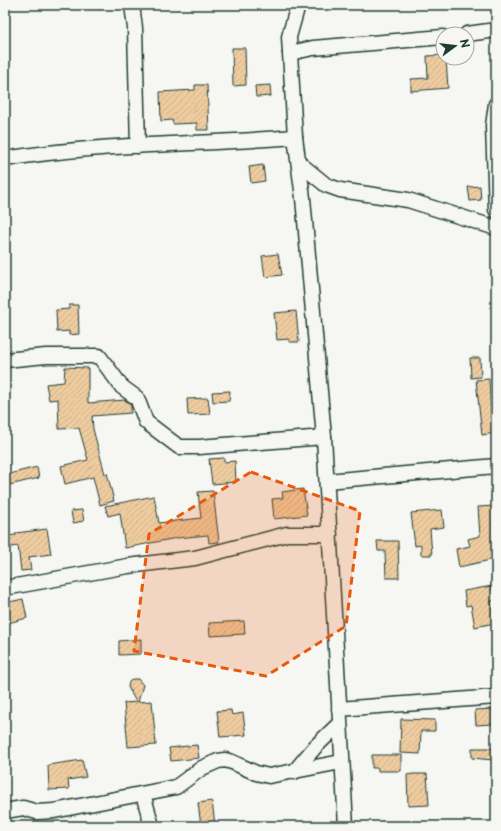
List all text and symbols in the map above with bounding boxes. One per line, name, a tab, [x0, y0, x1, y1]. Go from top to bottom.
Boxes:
north arrow	[435, 26, 475, 66]
text: N	[456, 37, 475, 50]

